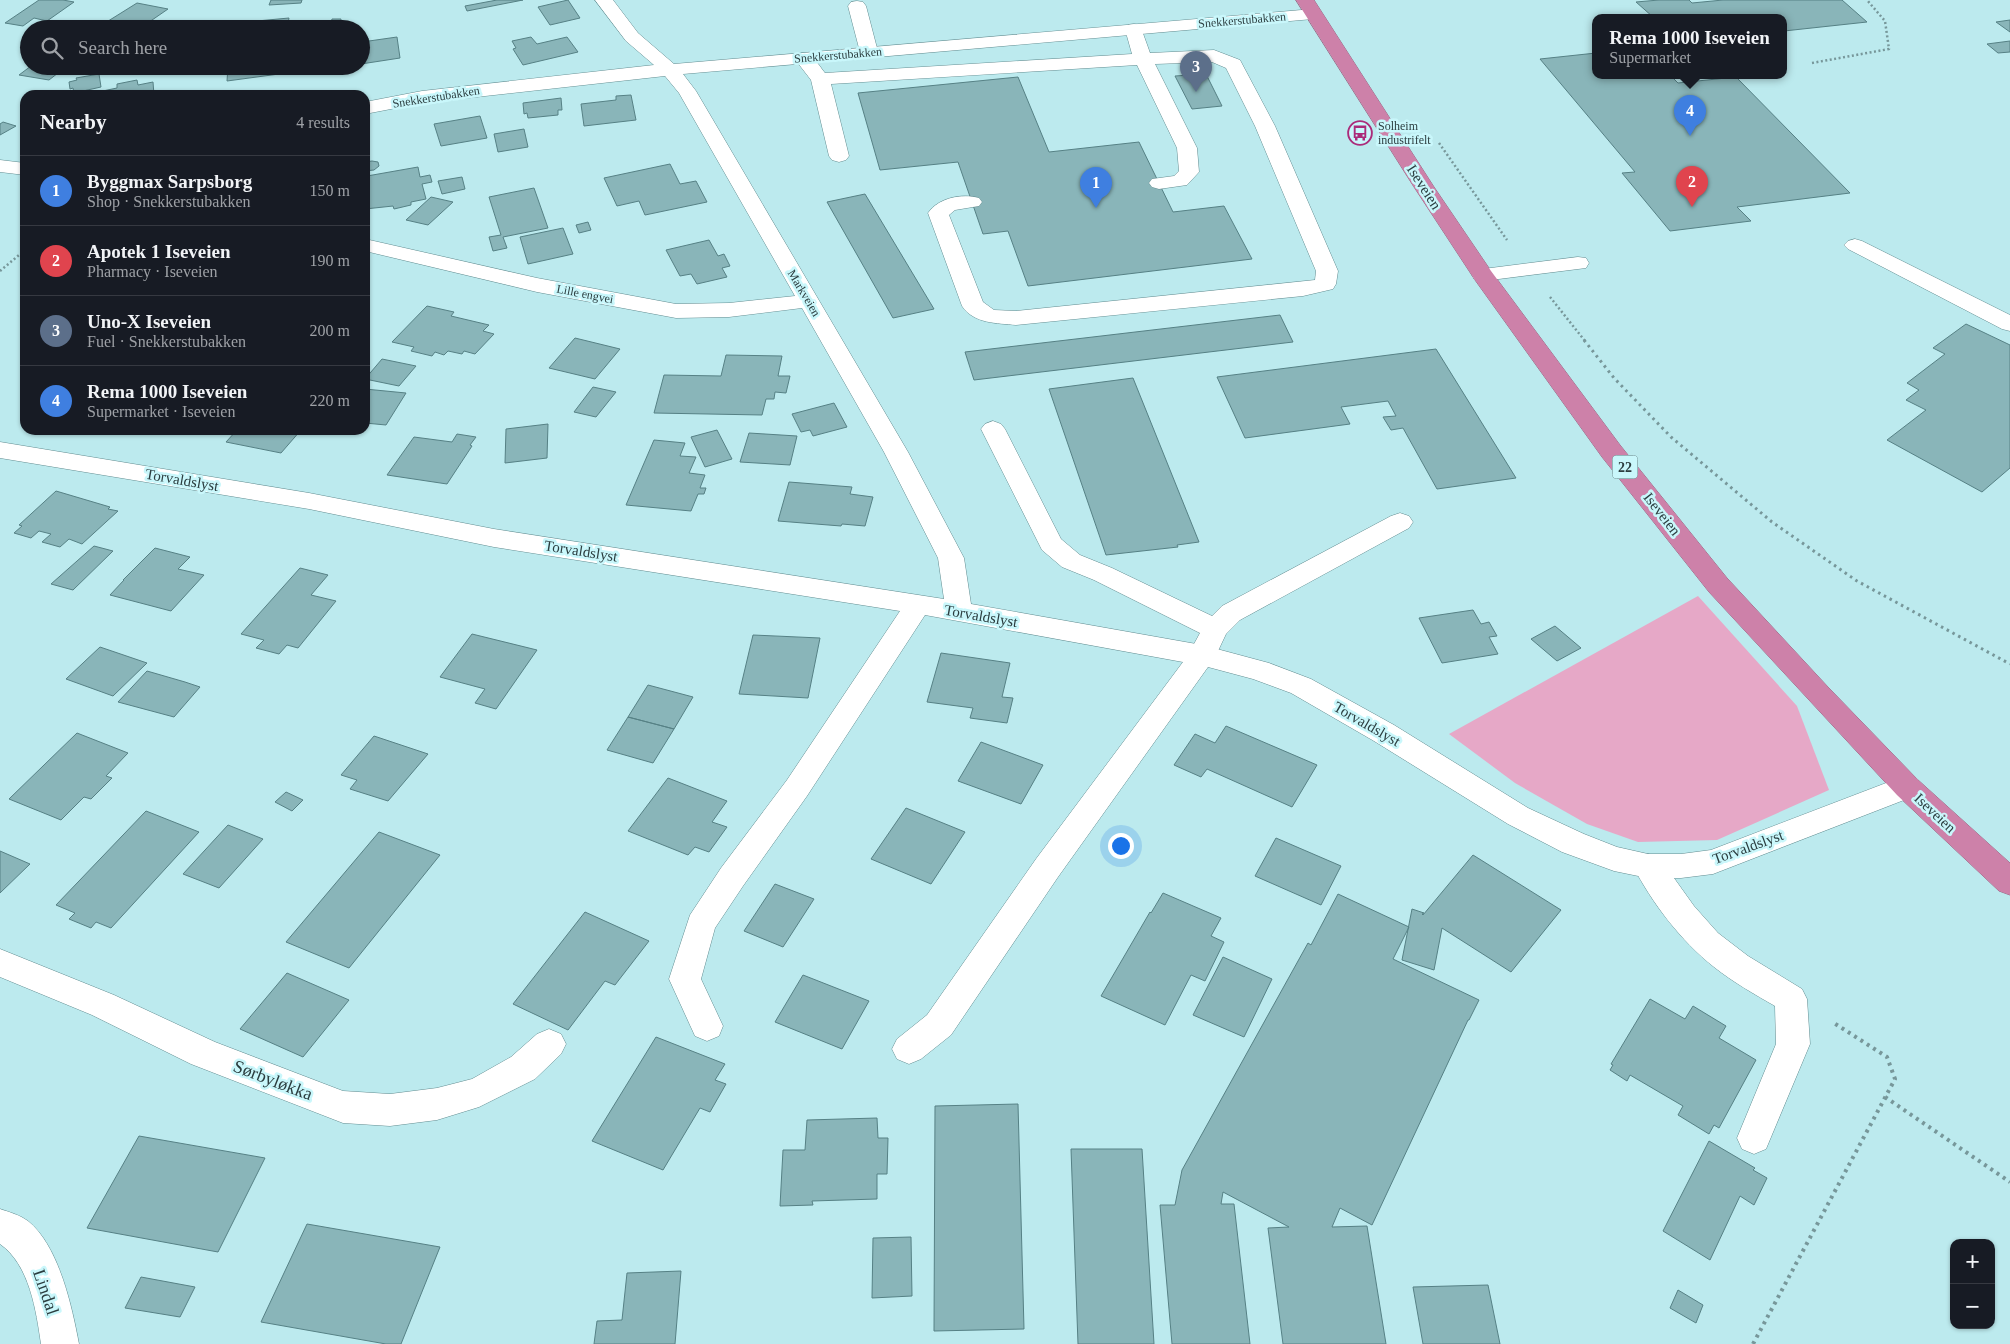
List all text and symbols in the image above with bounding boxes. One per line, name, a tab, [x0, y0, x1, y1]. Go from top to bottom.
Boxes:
street label: Snekkerstubakken	[1198, 9, 1286, 31]
popup	[1592, 14, 1787, 79]
search box	[20, 20, 370, 75]
text: Rema 1000 Iseveien	[1609, 27, 1770, 48]
icon: search	[38, 34, 66, 62]
text: Search here	[78, 37, 167, 58]
street label: Snekkerstubakken	[794, 44, 882, 66]
text: Supermarket	[1609, 49, 1691, 66]
pin: 3	[1180, 51, 1212, 92]
street label: Snekkerstubakken	[391, 83, 481, 111]
pin: 4	[1674, 95, 1706, 136]
text: Nearby	[40, 110, 107, 134]
text: 4 results	[296, 114, 350, 131]
place label: Solheim industrifelt	[1378, 119, 1431, 147]
bus stop icon: Solheim industrifelt	[1347, 120, 1373, 146]
street label: Iseveien	[1404, 162, 1445, 213]
pin: 2	[1676, 166, 1708, 207]
pin: 1	[1080, 167, 1112, 208]
text: Byggmax Sarpsborg	[87, 171, 252, 192]
text: 1	[52, 182, 60, 199]
text: 150 m	[310, 182, 350, 199]
text: Shop · Snekkerstubakken	[87, 193, 251, 210]
text: Apotek 1 Iseveien	[87, 241, 231, 262]
text: 2	[52, 252, 60, 269]
text: 190 m	[310, 252, 350, 269]
text: Pharmacy · Iseveien	[87, 263, 218, 280]
street label: Markveien	[785, 267, 823, 319]
street label: Lille engvei	[555, 282, 615, 306]
text: Uno-X Iseveien	[87, 311, 211, 332]
text: 3	[52, 322, 60, 339]
text: 200 m	[310, 322, 350, 339]
text: Fuel · Snekkerstubakken	[87, 333, 246, 350]
text: Rema 1000 Iseveien	[87, 381, 247, 402]
text: 4	[52, 392, 60, 409]
text: 220 m	[310, 392, 350, 409]
text: Supermarket · Iseveien	[87, 403, 235, 420]
road number: 22	[1612, 456, 1638, 478]
street label: Torvaldslyst	[144, 466, 221, 494]
street label: Iseveien	[1640, 489, 1684, 539]
street label: Torvaldslyst	[543, 537, 620, 565]
street label: Torvaldslyst	[943, 602, 1020, 630]
street label: Torvaldslyst	[1331, 699, 1404, 750]
street label: Iseveien	[1911, 790, 1959, 836]
street label: Torvaldslyst	[1711, 827, 1786, 867]
your location	[1108, 833, 1134, 859]
street label: Sørbyløkka	[231, 1056, 315, 1104]
map controls	[1950, 1239, 1995, 1329]
button: +	[1950, 1239, 1995, 1284]
street label: Lindal	[29, 1267, 63, 1317]
button: −	[1950, 1284, 1995, 1329]

